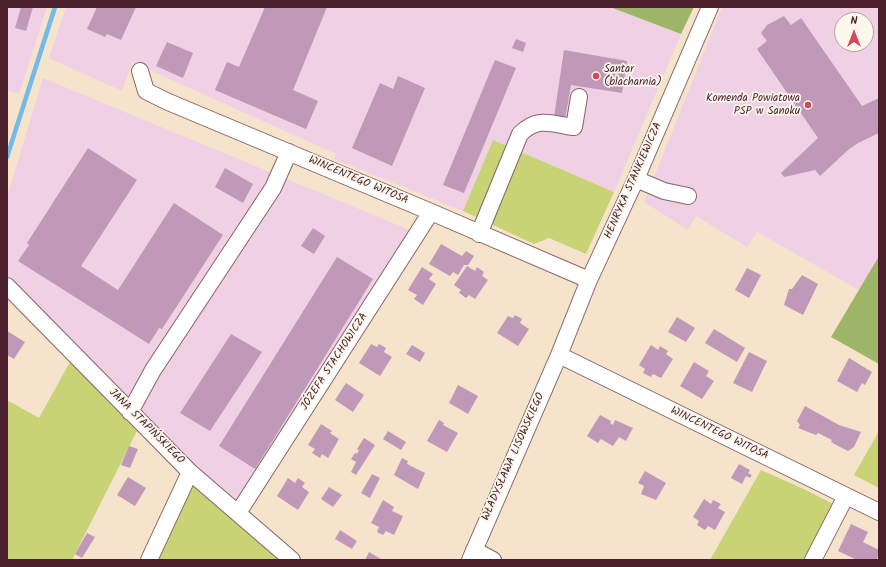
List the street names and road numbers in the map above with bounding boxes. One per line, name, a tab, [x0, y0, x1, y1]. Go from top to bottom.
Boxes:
street label: HENRYKA STANKIEWICZA	[602, 121, 666, 241]
street label: WINCENTEGO WITOSA	[306, 154, 410, 208]
street label: JÓZEFA STACHOWICZA	[299, 311, 371, 413]
street label: JANA STAPIŃSKIEGO	[106, 387, 186, 467]
street label: WŁADYSŁAWA LISOWSKIEGO	[480, 391, 548, 523]
street label: WINCENTEGO WITOSA	[668, 405, 770, 463]

